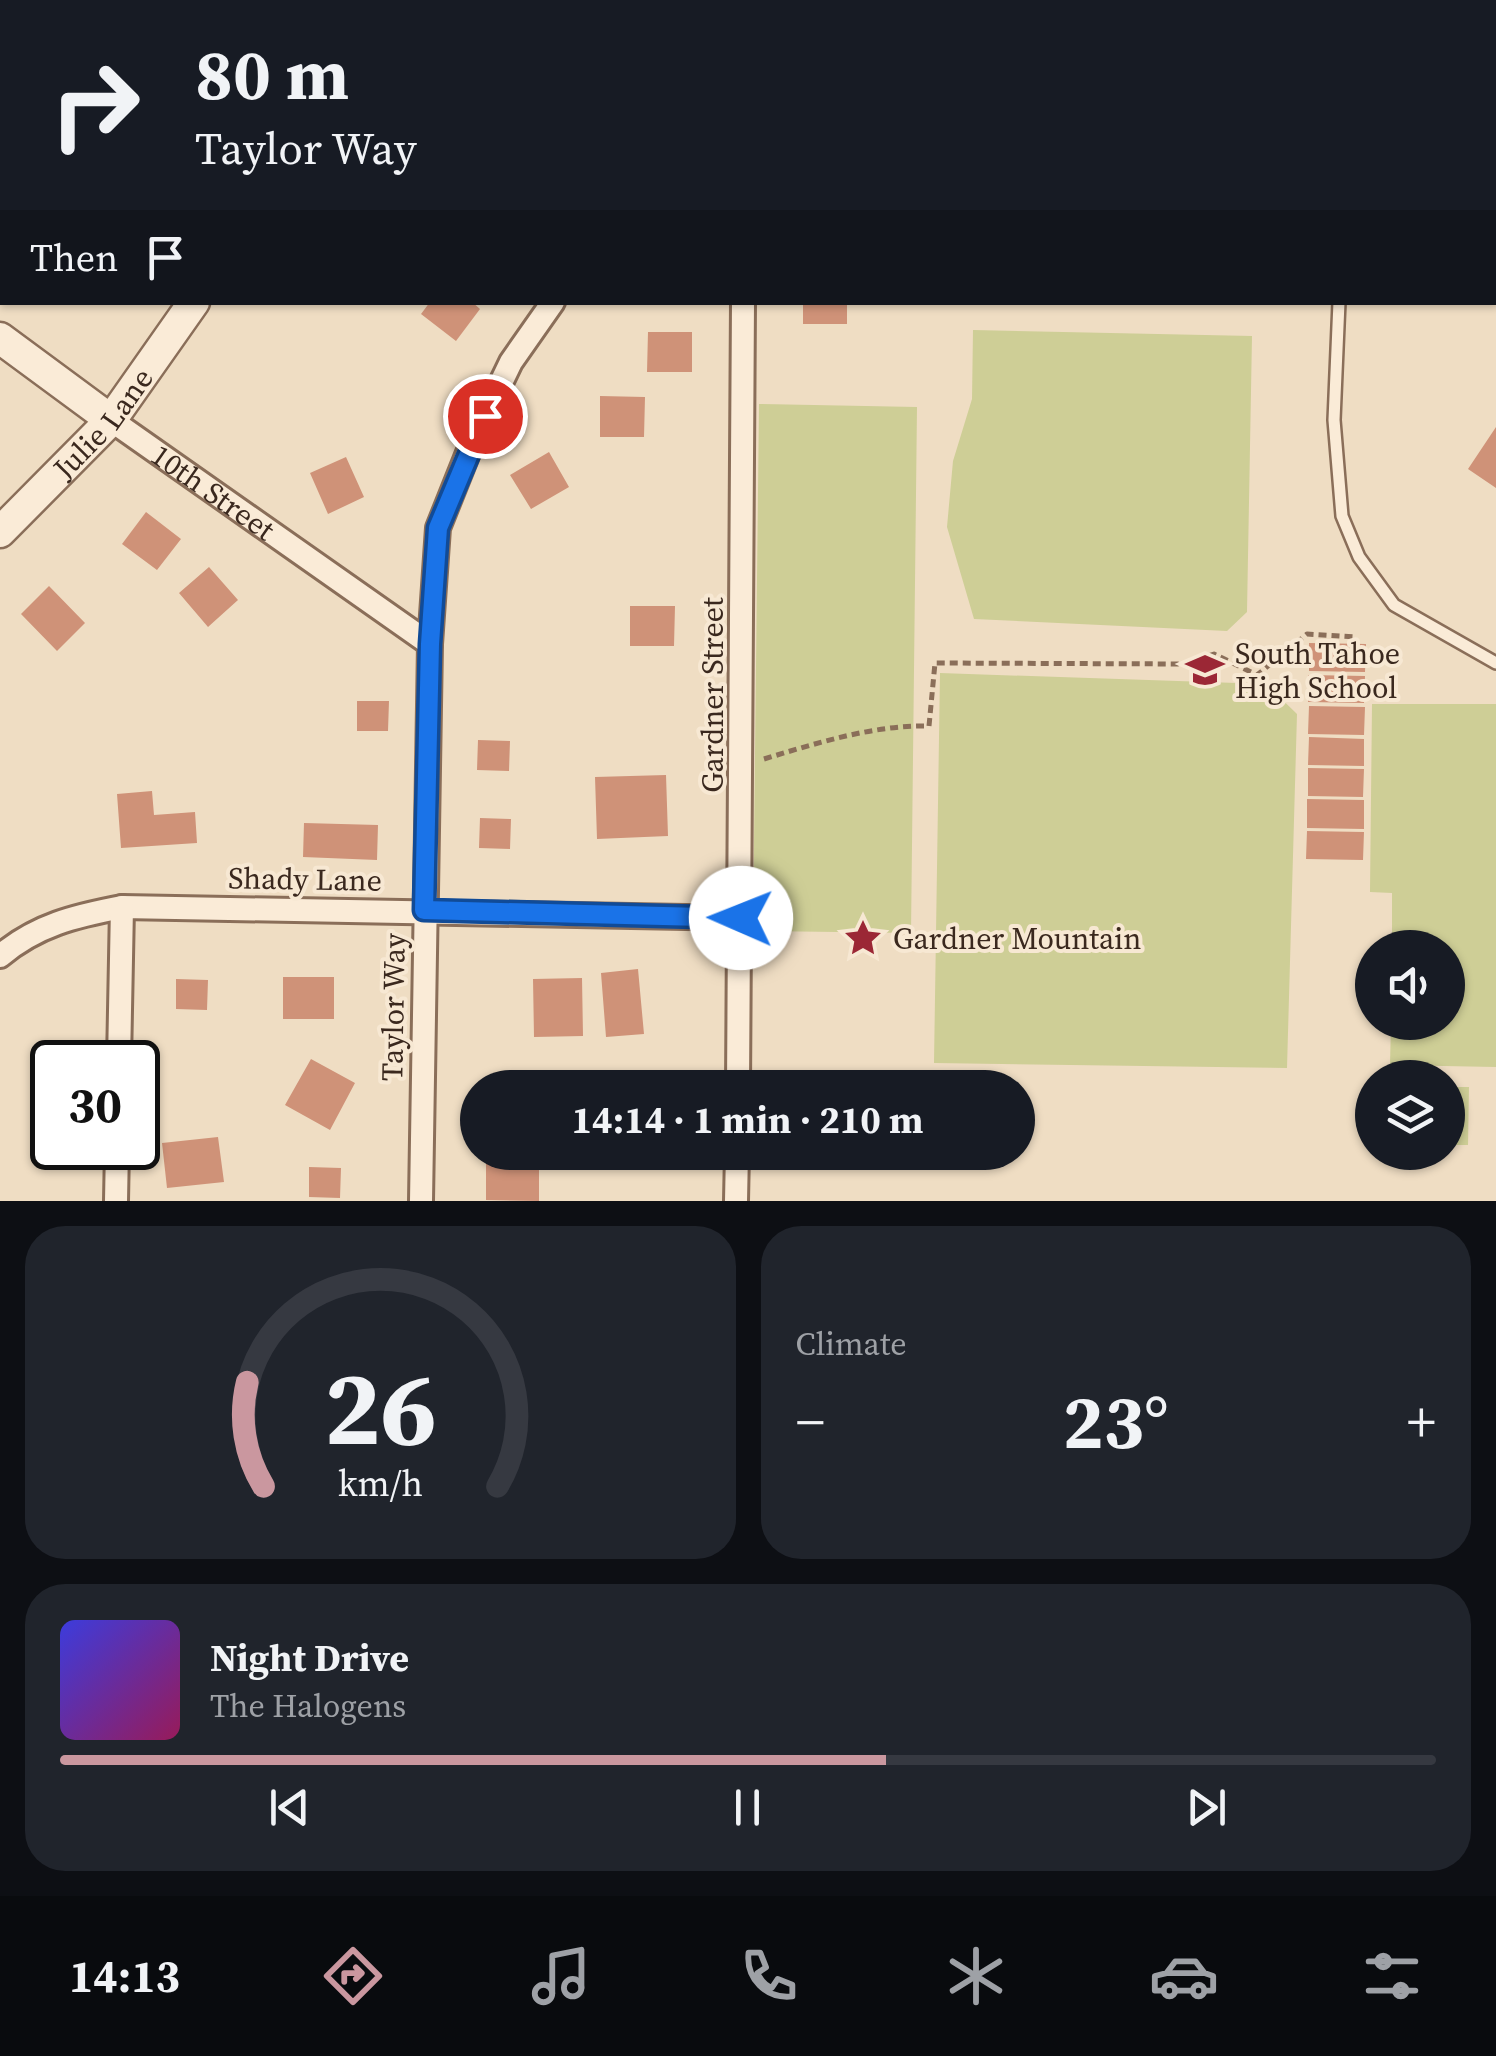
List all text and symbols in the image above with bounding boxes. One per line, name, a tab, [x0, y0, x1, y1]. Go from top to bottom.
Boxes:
text: 80 m	[195, 26, 349, 122]
icon: right	[30, 40, 160, 170]
text: Taylor Way	[195, 117, 417, 179]
icon: arrive	[138, 230, 193, 285]
text: Then	[30, 232, 118, 284]
street label: Julie Lane	[43, 359, 162, 488]
pin	[443, 374, 528, 459]
icon: arrive	[458, 389, 513, 444]
street label: 10th Street	[143, 434, 284, 550]
street label: Gardner Street	[692, 597, 733, 793]
place label: South Tahoe High School	[1235, 633, 1400, 708]
school or university icon: South Tahoe High School	[1184, 649, 1226, 691]
street label: Shady Lane	[228, 857, 382, 901]
position arrow	[689, 866, 793, 970]
place icon: Gardner Mountain	[842, 917, 884, 959]
place label: Gardner Mountain	[893, 918, 1141, 959]
map controls	[1355, 930, 1465, 1170]
button: sound	[1355, 930, 1465, 1040]
street label: Taylor Way	[371, 932, 415, 1081]
speed limit sign: 30	[30, 1040, 160, 1170]
button: layers	[1355, 1060, 1465, 1170]
text: 14:14 · 1 min · 210 m	[571, 1094, 924, 1146]
text: Climate	[796, 1322, 907, 1366]
text: 26	[324, 1336, 437, 1479]
text: 23°	[1063, 1370, 1169, 1473]
text: −	[796, 1384, 825, 1459]
text: +	[1407, 1384, 1436, 1459]
text: km/h	[338, 1459, 423, 1508]
text: Night Drive	[210, 1632, 409, 1684]
text: The Halogens	[210, 1684, 406, 1728]
icon: previous	[262, 1780, 317, 1835]
icon: pause	[720, 1780, 775, 1835]
icon: next	[1179, 1780, 1234, 1835]
icon: directions	[318, 1941, 388, 2011]
icon: music	[526, 1941, 596, 2011]
icon: phone	[734, 1941, 804, 2011]
icon: climate	[941, 1941, 1011, 2011]
icon: car	[1149, 1941, 1219, 2011]
icon: filters	[1357, 1941, 1427, 2011]
text: 14:13	[69, 1945, 180, 2007]

